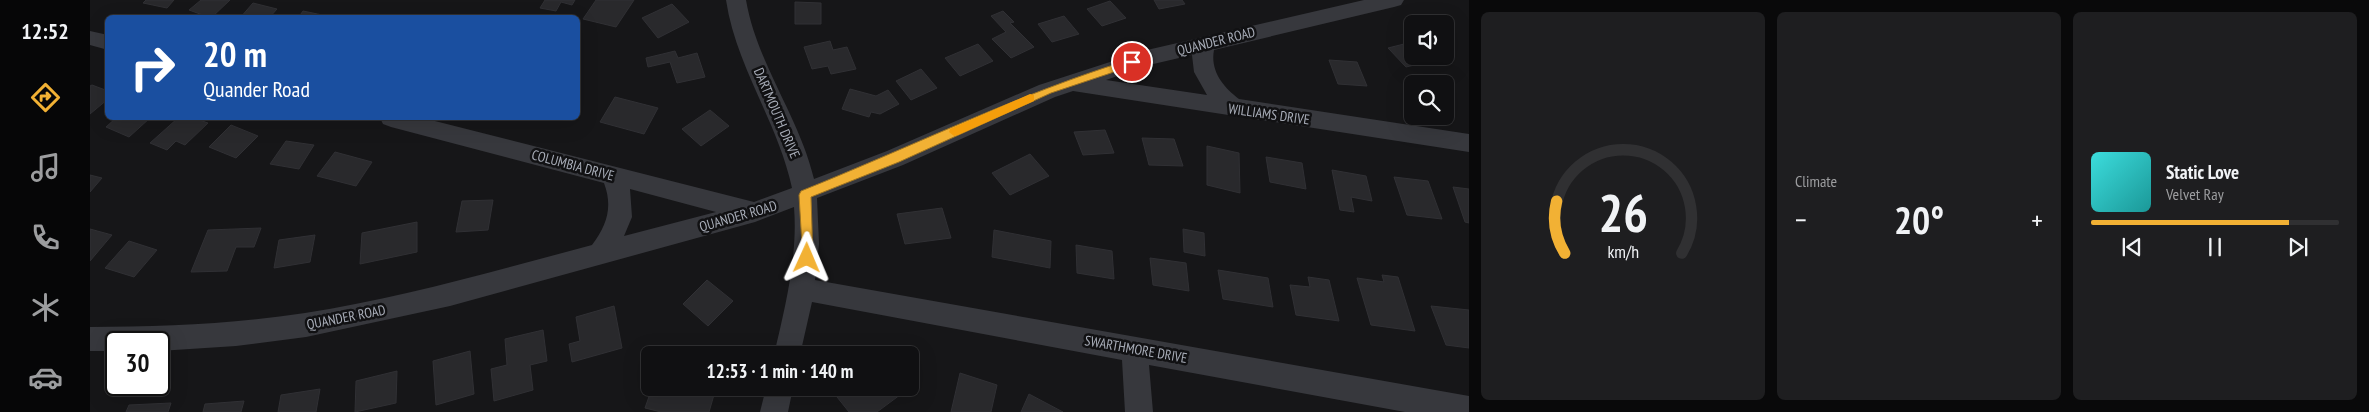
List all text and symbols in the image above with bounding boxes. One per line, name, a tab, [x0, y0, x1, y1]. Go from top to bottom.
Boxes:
map controls	[1404, 15, 1454, 125]
button: sound	[1404, 15, 1454, 65]
text: 12:52	[21, 17, 69, 45]
street label: QUANDER ROAD	[1175, 23, 1257, 59]
text: 20 m	[203, 31, 267, 77]
icon: right	[120, 35, 185, 100]
pin	[1111, 41, 1153, 83]
icon: arrive	[1118, 48, 1146, 76]
street label: DARTMOUTH DRIVE	[750, 65, 804, 161]
text: Quander Road	[203, 75, 310, 103]
button: search	[1404, 75, 1454, 125]
icon: directions	[28, 80, 63, 115]
street label: WILLIAMS DRIVE	[1227, 99, 1311, 129]
street label: COLUMBIA DRIVE	[530, 145, 616, 185]
icon: music	[28, 150, 63, 185]
text: Static Love	[2166, 160, 2239, 184]
text: Climate	[1795, 171, 1837, 191]
text: 26	[1598, 179, 1648, 246]
text: Velvet Ray	[2166, 184, 2224, 204]
text: 20°	[1894, 195, 1944, 244]
street label: QUANDER ROAD	[697, 196, 779, 236]
text: −	[1795, 201, 1807, 238]
text: +	[2031, 201, 2043, 238]
icon: phone	[28, 220, 63, 255]
position arrow	[780, 231, 832, 283]
icon: previous	[2118, 233, 2146, 261]
icon: pause	[2201, 233, 2229, 261]
icon: next	[2284, 233, 2312, 261]
text: km/h	[1607, 240, 1639, 263]
icon: climate	[28, 290, 63, 325]
street label: QUANDER ROAD	[305, 301, 387, 333]
speed limit sign: 30	[105, 331, 170, 396]
street label: SWARTHMORE DRIVE	[1083, 331, 1189, 367]
text: 12:53 · 1 min · 140 m	[707, 359, 853, 383]
icon: car	[28, 360, 63, 395]

